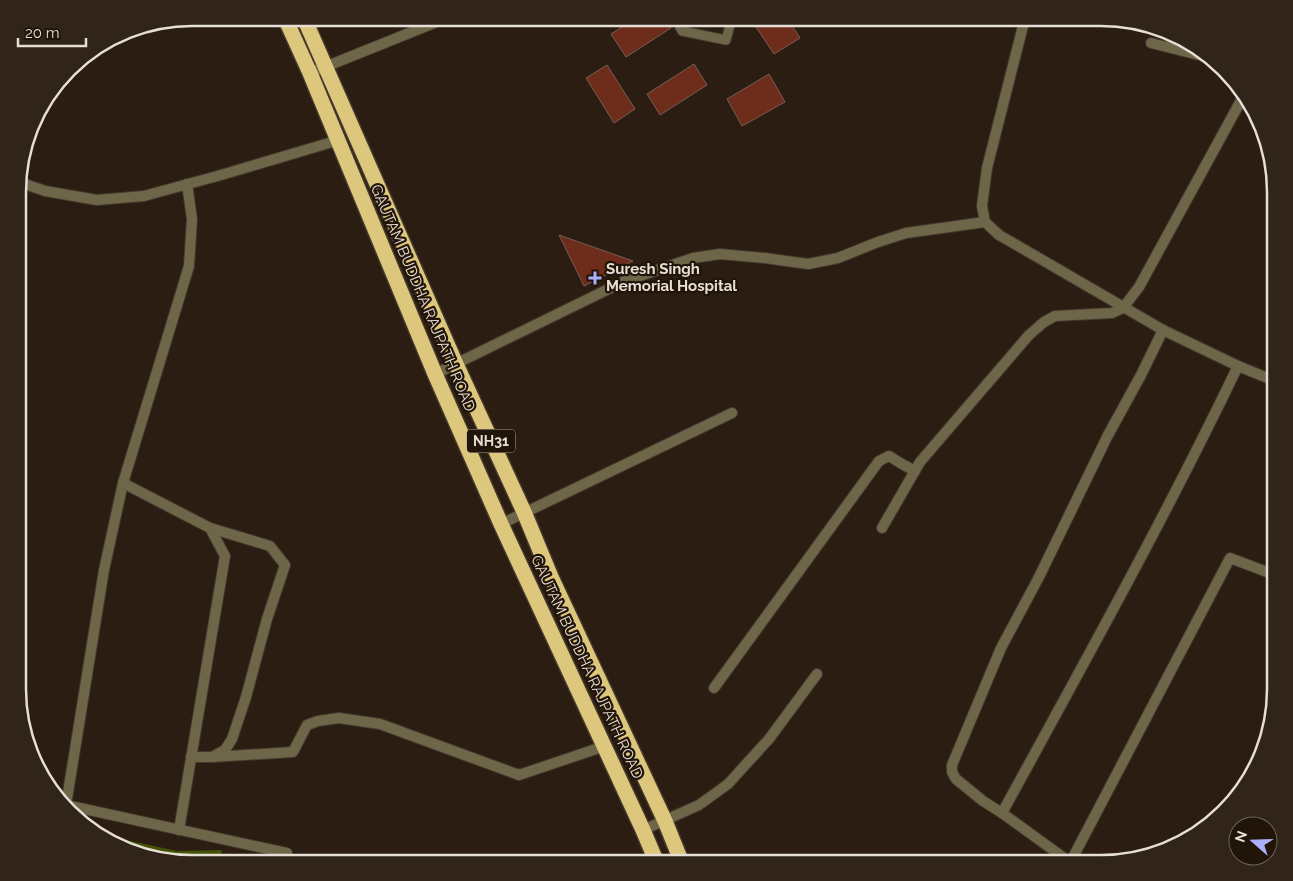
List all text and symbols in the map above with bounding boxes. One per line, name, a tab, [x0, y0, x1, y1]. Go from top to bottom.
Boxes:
scale bar	[18, 15, 85, 47]
text: 20 m	[25, 24, 60, 42]
street label: GAUTAM BUDDHA RAJPATH ROAD	[367, 182, 479, 414]
place label: Suresh Singh Memorial Hospital	[606, 260, 737, 295]
marker: Suresh Singh Memorial Hospital	[588, 271, 602, 285]
road number: NH31	[467, 430, 515, 452]
street label: GAUTAM BUDDHA RAJPATH ROAD	[527, 552, 647, 782]
north arrow	[1228, 816, 1278, 866]
text: N	[1231, 829, 1250, 844]

